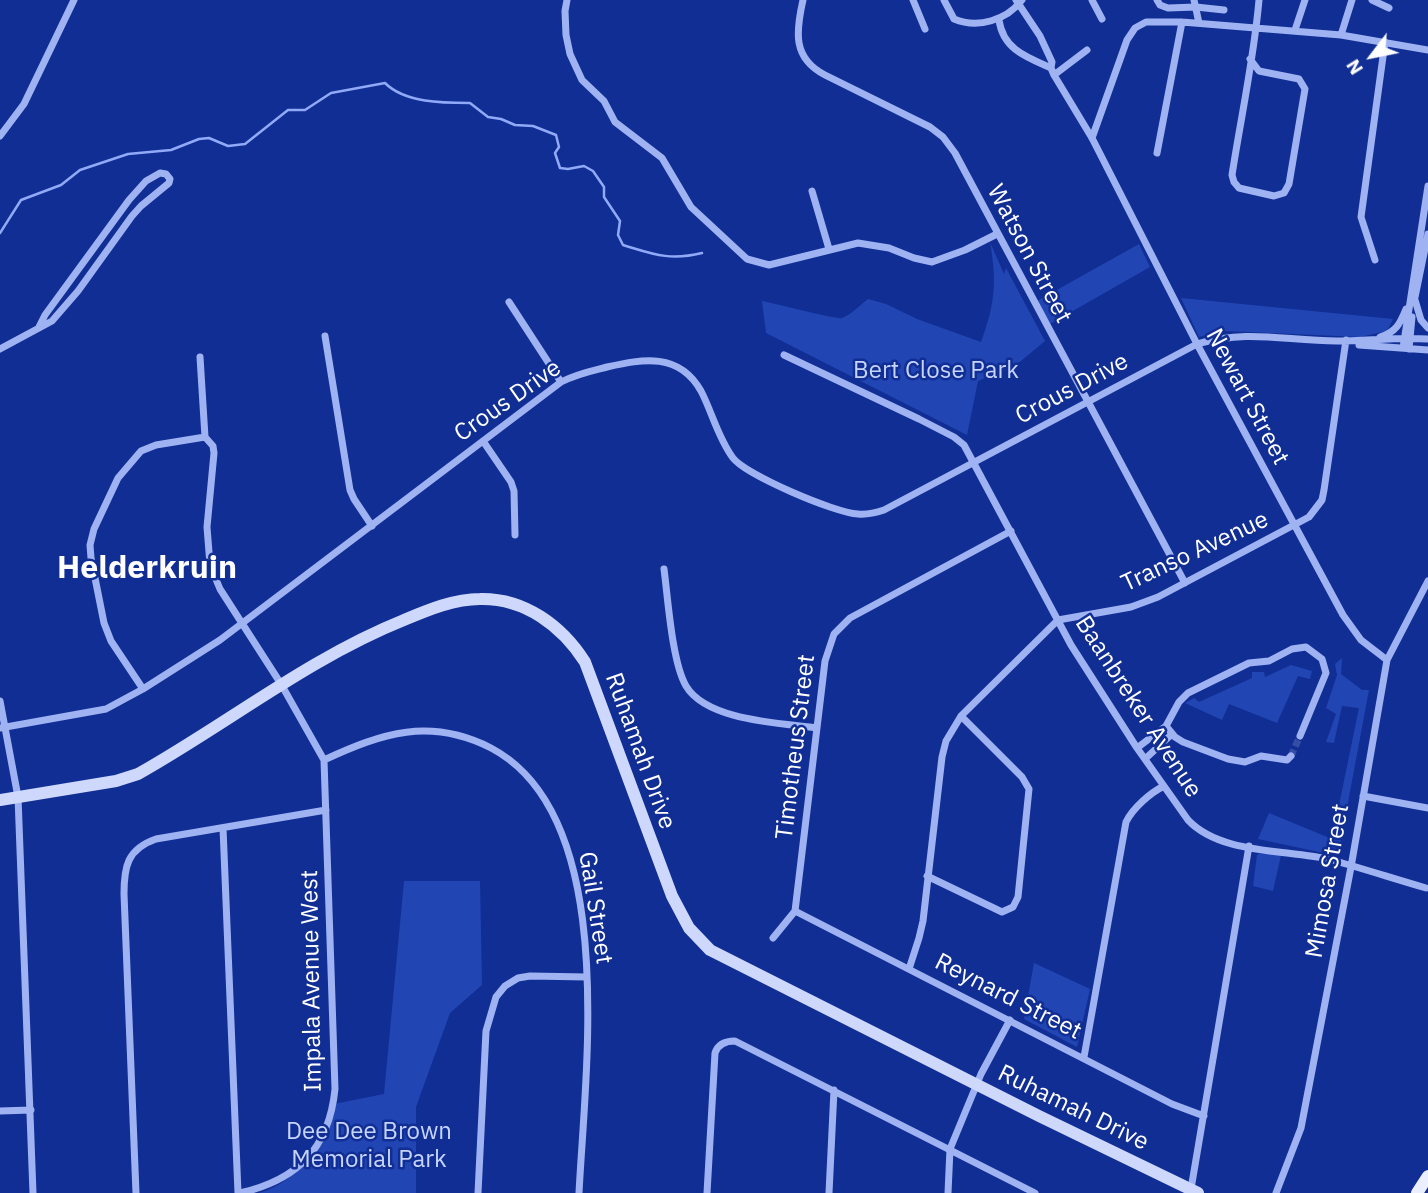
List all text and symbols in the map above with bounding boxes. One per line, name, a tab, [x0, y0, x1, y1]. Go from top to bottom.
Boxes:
north arrow	[1337, 21, 1407, 91]
text: N	[1340, 55, 1368, 79]
street label: Watson Street	[980, 180, 1078, 328]
street label: Newart Street	[1199, 324, 1295, 470]
street label: Crous Drive	[1011, 347, 1133, 431]
street label: Crous Drive	[449, 354, 567, 448]
park label: Bert Close Park	[853, 357, 1019, 385]
street label: Transo Avenue	[1117, 505, 1273, 599]
district label: Helderkruin	[57, 550, 237, 588]
street label: Baanbreker Avenue	[1069, 611, 1207, 803]
street label: Timotheus Street	[770, 653, 822, 841]
street label: Ruhamah Drive	[598, 669, 682, 833]
street label: Mimosa Street	[1300, 802, 1356, 960]
street label: Gail Street	[572, 850, 618, 966]
street label: Impala Avenue West	[296, 870, 328, 1092]
street label: Reynard Street	[930, 948, 1086, 1046]
street label: Ruhamah Drive	[993, 1059, 1153, 1157]
park label: Dee Dee Brown Memorial Park	[286, 1118, 452, 1174]

